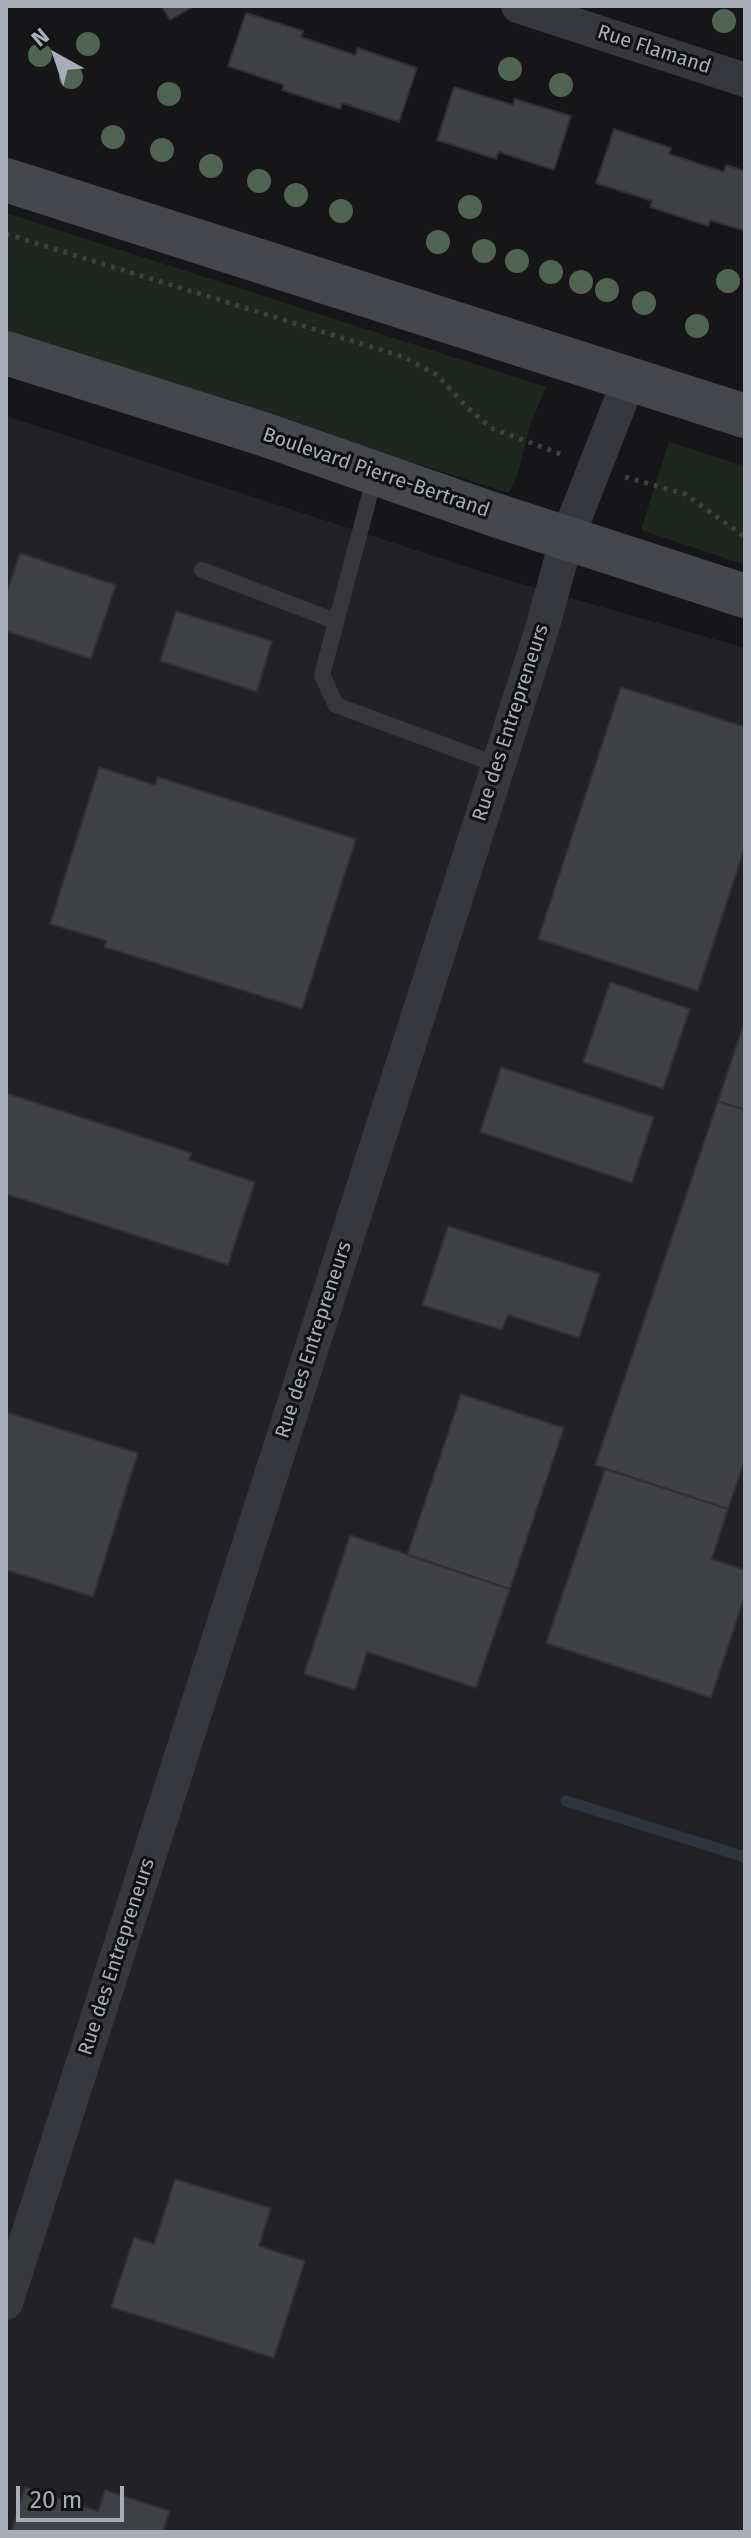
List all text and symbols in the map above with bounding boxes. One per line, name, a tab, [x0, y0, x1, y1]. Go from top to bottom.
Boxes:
north arrow	[16, 16, 96, 96]
street label: Rue Flamand	[594, 20, 714, 80]
text: N	[26, 22, 55, 52]
street label: Boulevard Pierre-Bertrand	[259, 423, 493, 523]
street label: Rue des Entrepreneurs	[468, 621, 554, 825]
street label: Rue des Entrepreneurs	[271, 1238, 357, 1442]
street label: Rue des Entrepreneurs	[74, 1855, 160, 2059]
scale bar	[20, 2470, 128, 2520]
text: 20 m	[30, 2486, 82, 2514]

